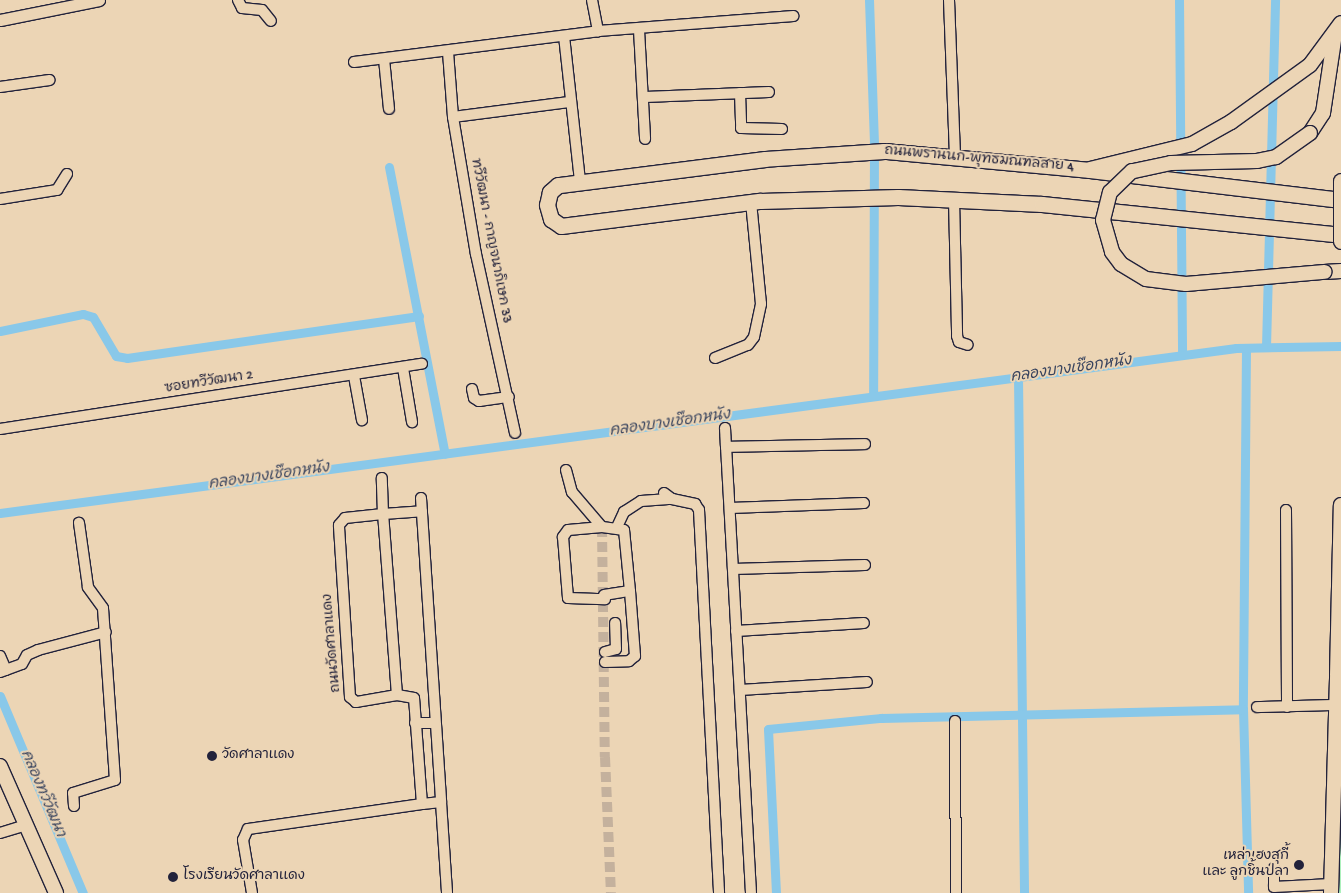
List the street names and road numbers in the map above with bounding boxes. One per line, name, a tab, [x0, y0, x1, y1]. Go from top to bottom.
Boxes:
street label: ถนนพรานนก-พุทธมณฑลสาย 4	[884, 143, 1074, 177]
street label: ทวีวัฒนา - กาญจนาภิเษก 33	[466, 157, 514, 325]
street label: ซอยทวีวัฒนา 2	[164, 368, 254, 398]
street label: ถนนวัดศาลาแดง	[320, 593, 346, 693]

